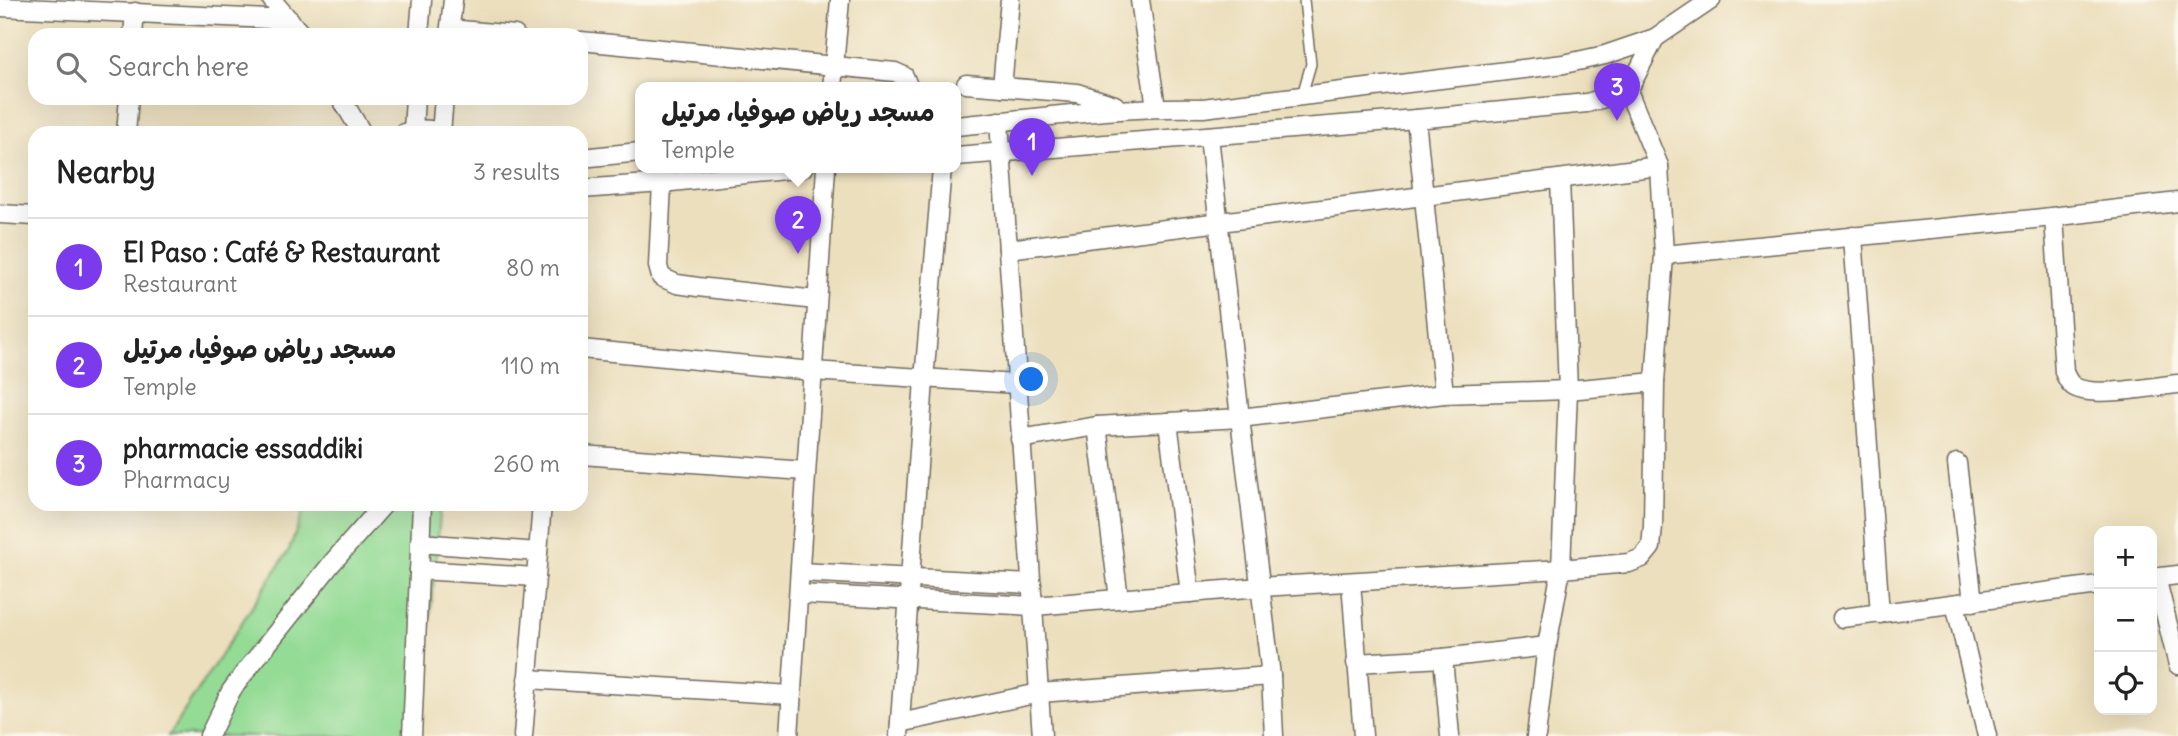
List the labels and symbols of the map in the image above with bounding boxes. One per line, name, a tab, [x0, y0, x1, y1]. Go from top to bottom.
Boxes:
pin: 3	[1594, 63, 1640, 121]
pin: 1	[1009, 118, 1055, 176]
pin: 2	[775, 196, 821, 254]
your location	[1014, 362, 1048, 396]

